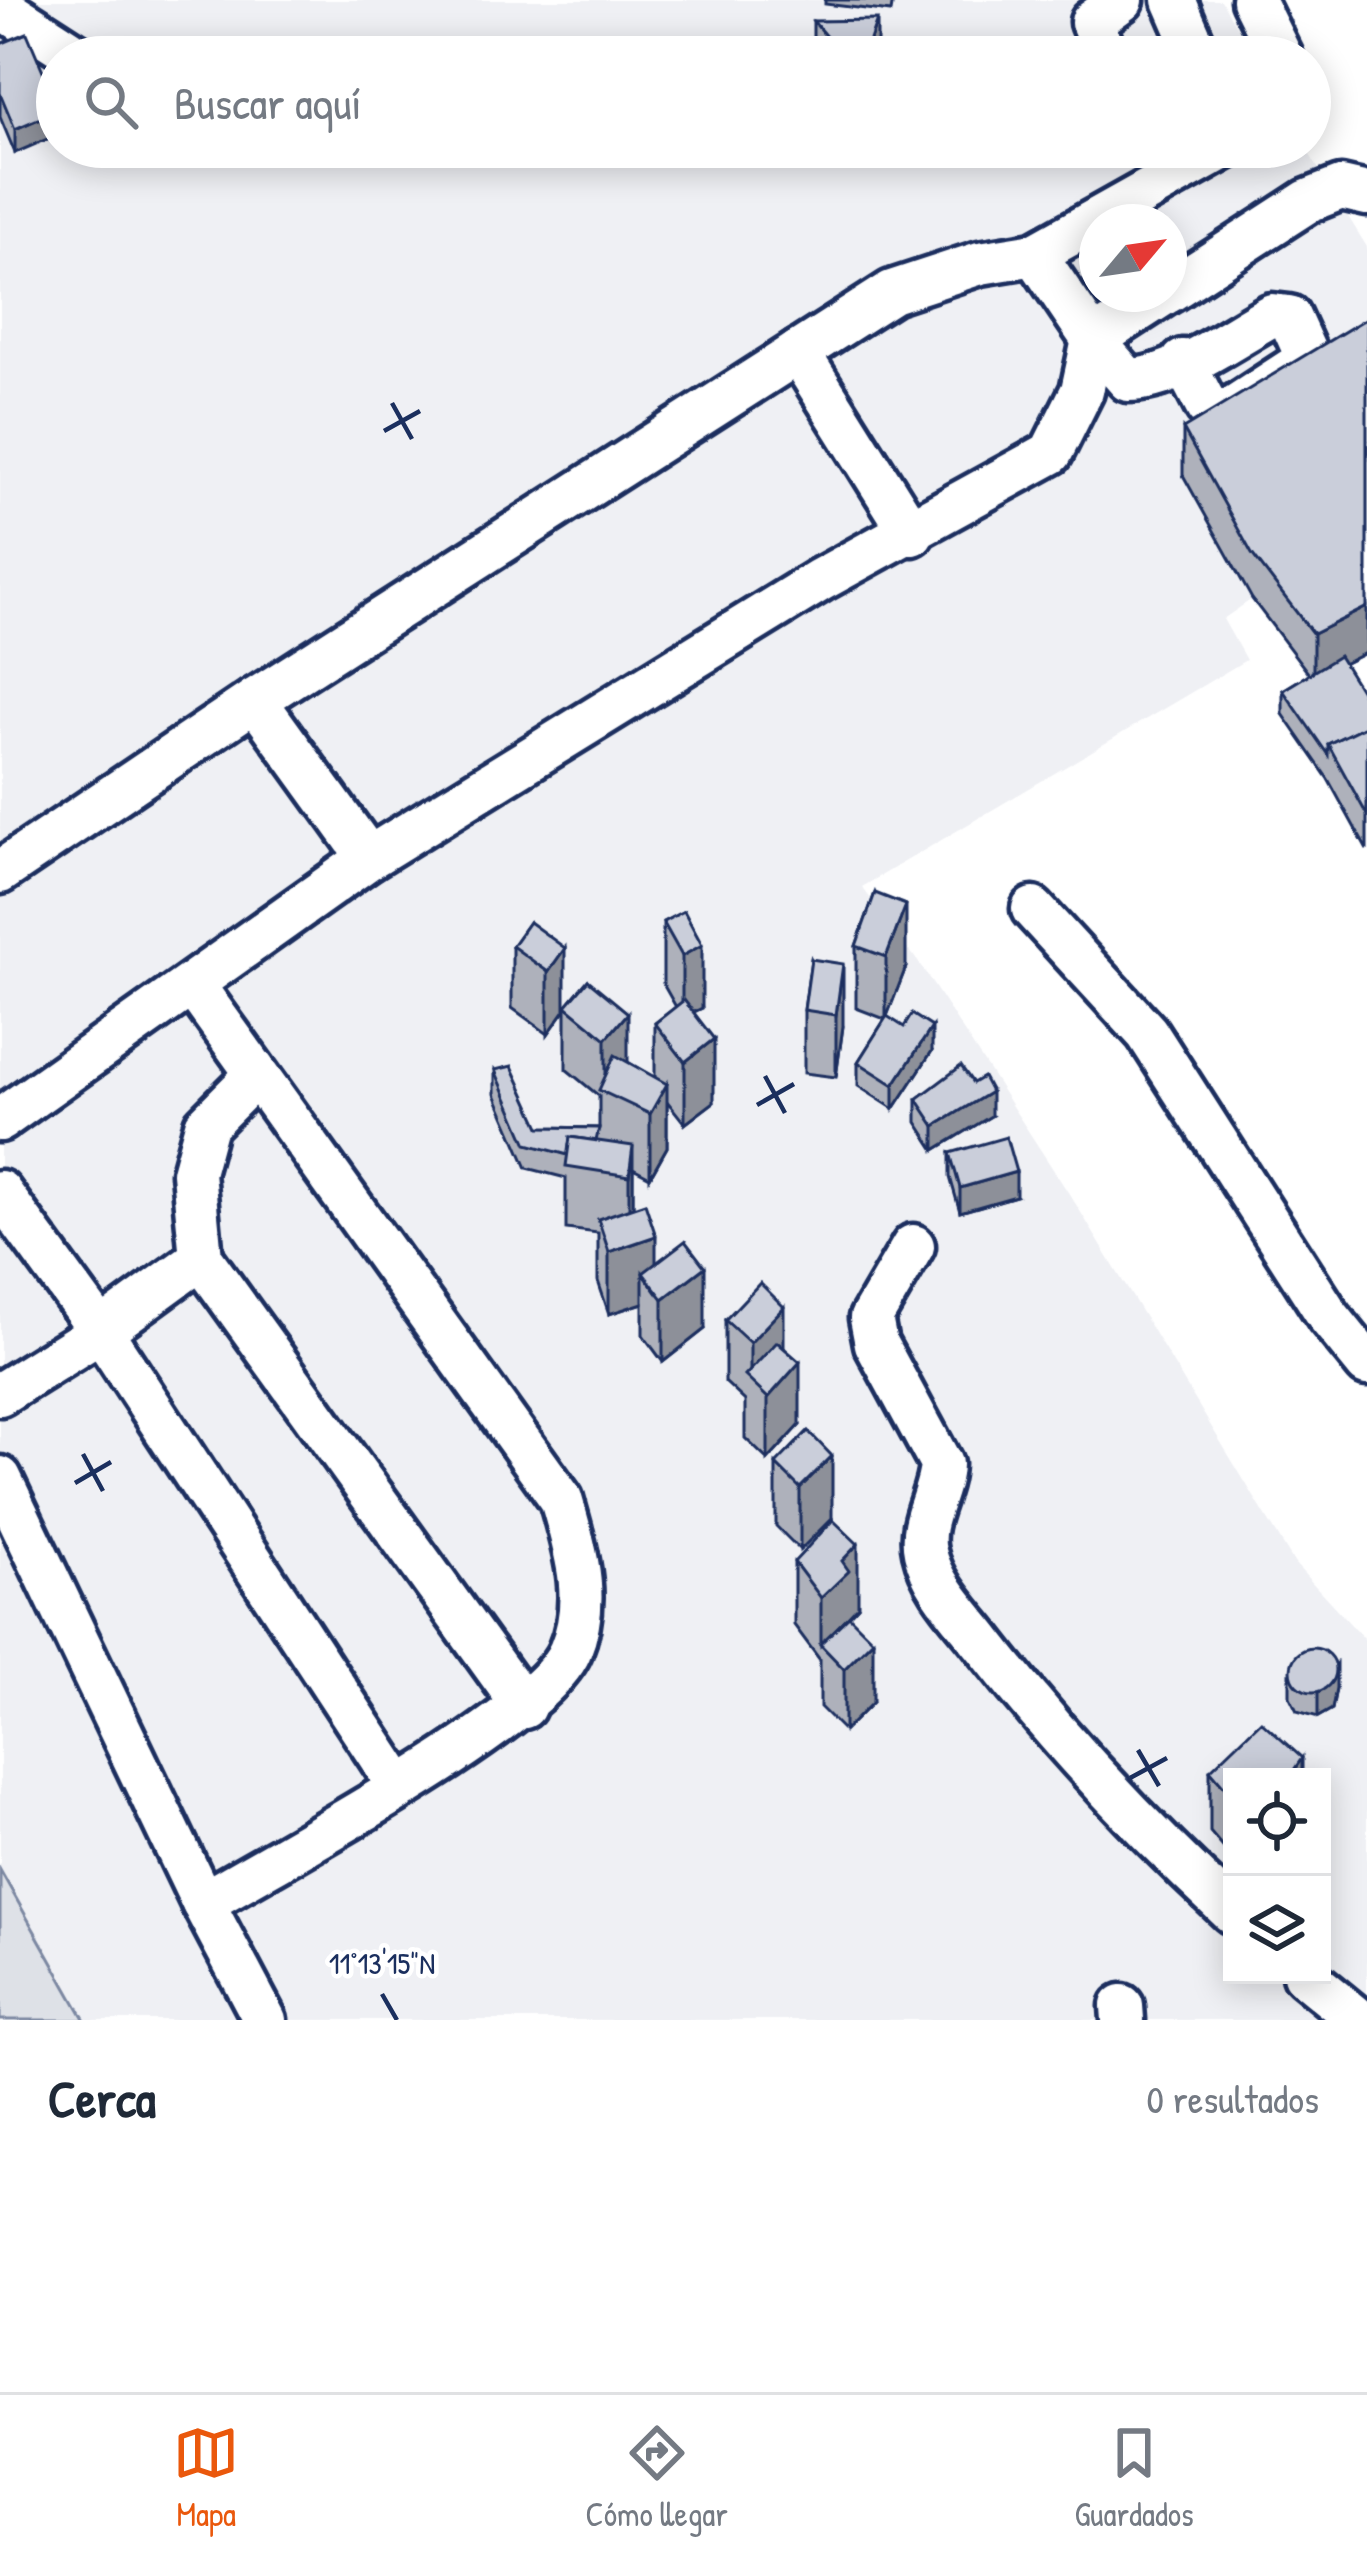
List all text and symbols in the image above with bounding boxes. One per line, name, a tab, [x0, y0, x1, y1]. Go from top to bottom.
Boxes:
search box	[36, 36, 1331, 168]
icon: search	[78, 69, 144, 135]
text: Buscar aquí	[174, 72, 361, 133]
north arrow	[1079, 204, 1187, 312]
map controls	[1223, 1768, 1331, 1984]
button: locate	[1223, 1768, 1331, 1876]
button: layers	[1223, 1876, 1331, 1984]
text: 11°13'15"N	[329, 1943, 435, 1983]
text: Cerca	[48, 2064, 156, 2133]
text: 0 resultados	[1146, 2072, 1319, 2125]
tab: Mapa	[173, 2420, 239, 2536]
tab: Cómo llegar	[586, 2420, 728, 2536]
tab: Guardados	[1074, 2420, 1194, 2536]

